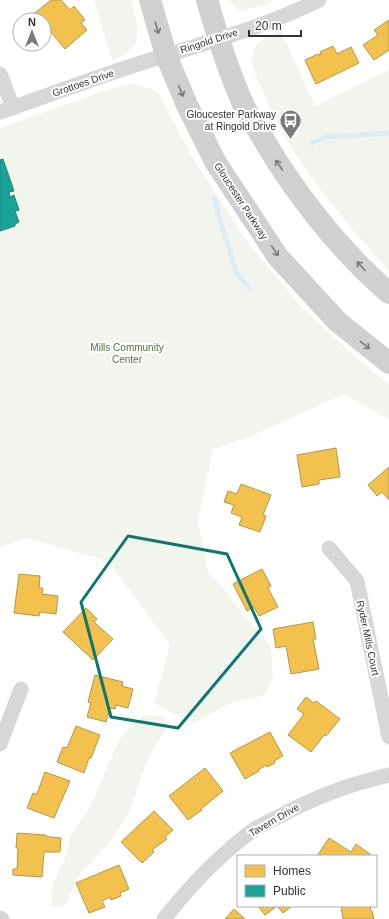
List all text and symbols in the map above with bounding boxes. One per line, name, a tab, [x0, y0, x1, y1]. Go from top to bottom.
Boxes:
north arrow	[12, 12, 52, 52]
scale bar	[249, 12, 301, 38]
text: N	[28, 16, 36, 28]
text: 20 m	[255, 19, 282, 33]
one-way arrow	[154, 21, 162, 34]
street label: Ringold Drive	[179, 26, 240, 56]
street label: Grottoes Drive	[51, 67, 116, 99]
one-way arrow	[178, 85, 185, 97]
bus stop icon: Gloucester Parkway at Ringold Drive	[278, 107, 304, 140]
place label: Gloucester Parkway at Ringold Drive	[187, 109, 276, 132]
street label: Gloucester Parkway	[212, 160, 270, 242]
one-way arrow	[275, 160, 283, 171]
one-way arrow	[270, 246, 279, 257]
one-way arrow	[356, 261, 365, 272]
one-way arrow	[359, 340, 370, 349]
park label: Mills Community Center	[90, 342, 164, 365]
street label: Ryder Mills Court	[355, 599, 381, 677]
street label: Tavern Drive	[247, 801, 301, 839]
legend	[237, 855, 377, 907]
text: Homes	[273, 864, 311, 878]
text: Public	[273, 884, 306, 898]

